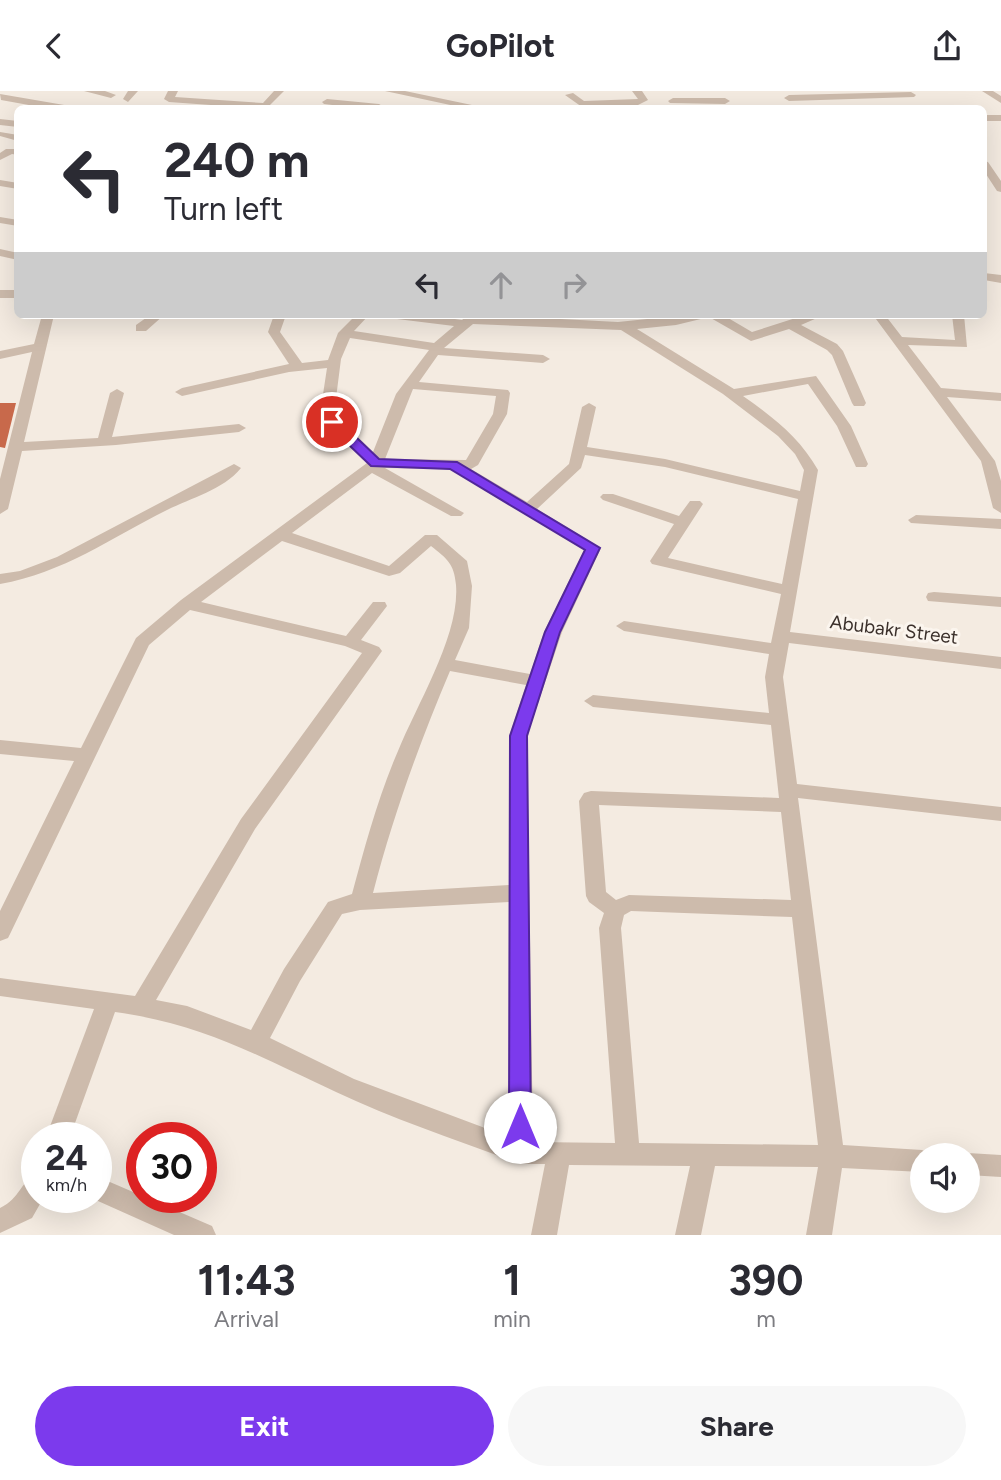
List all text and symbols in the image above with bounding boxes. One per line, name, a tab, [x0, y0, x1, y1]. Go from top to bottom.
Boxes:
icon: back	[35, 27, 73, 65]
text: GoPilot	[446, 27, 555, 65]
icon: share	[928, 27, 966, 65]
text: 240 m	[164, 130, 310, 189]
icon: left	[49, 133, 140, 224]
text: Turn left	[164, 190, 283, 228]
icon: left	[409, 266, 447, 304]
icon: ahead	[482, 266, 520, 304]
icon: right	[555, 266, 593, 304]
pin	[302, 392, 362, 452]
icon: arrive	[313, 403, 351, 441]
street label: Abubakr Street	[829, 610, 959, 649]
position arrow	[483, 1090, 557, 1164]
speed limit sign: 30	[126, 1122, 217, 1213]
text: 24	[45, 1137, 88, 1179]
map controls	[910, 1143, 980, 1213]
button: sound	[910, 1143, 980, 1213]
text: km/h	[46, 1174, 87, 1196]
text: 11:43	[198, 1255, 296, 1306]
text: 1	[503, 1255, 521, 1306]
text: 390	[728, 1255, 803, 1306]
text: Arrival	[214, 1305, 279, 1333]
text: min	[493, 1305, 531, 1333]
text: m	[756, 1305, 776, 1333]
button: Exit	[35, 1386, 494, 1466]
button: Share	[508, 1386, 966, 1466]

